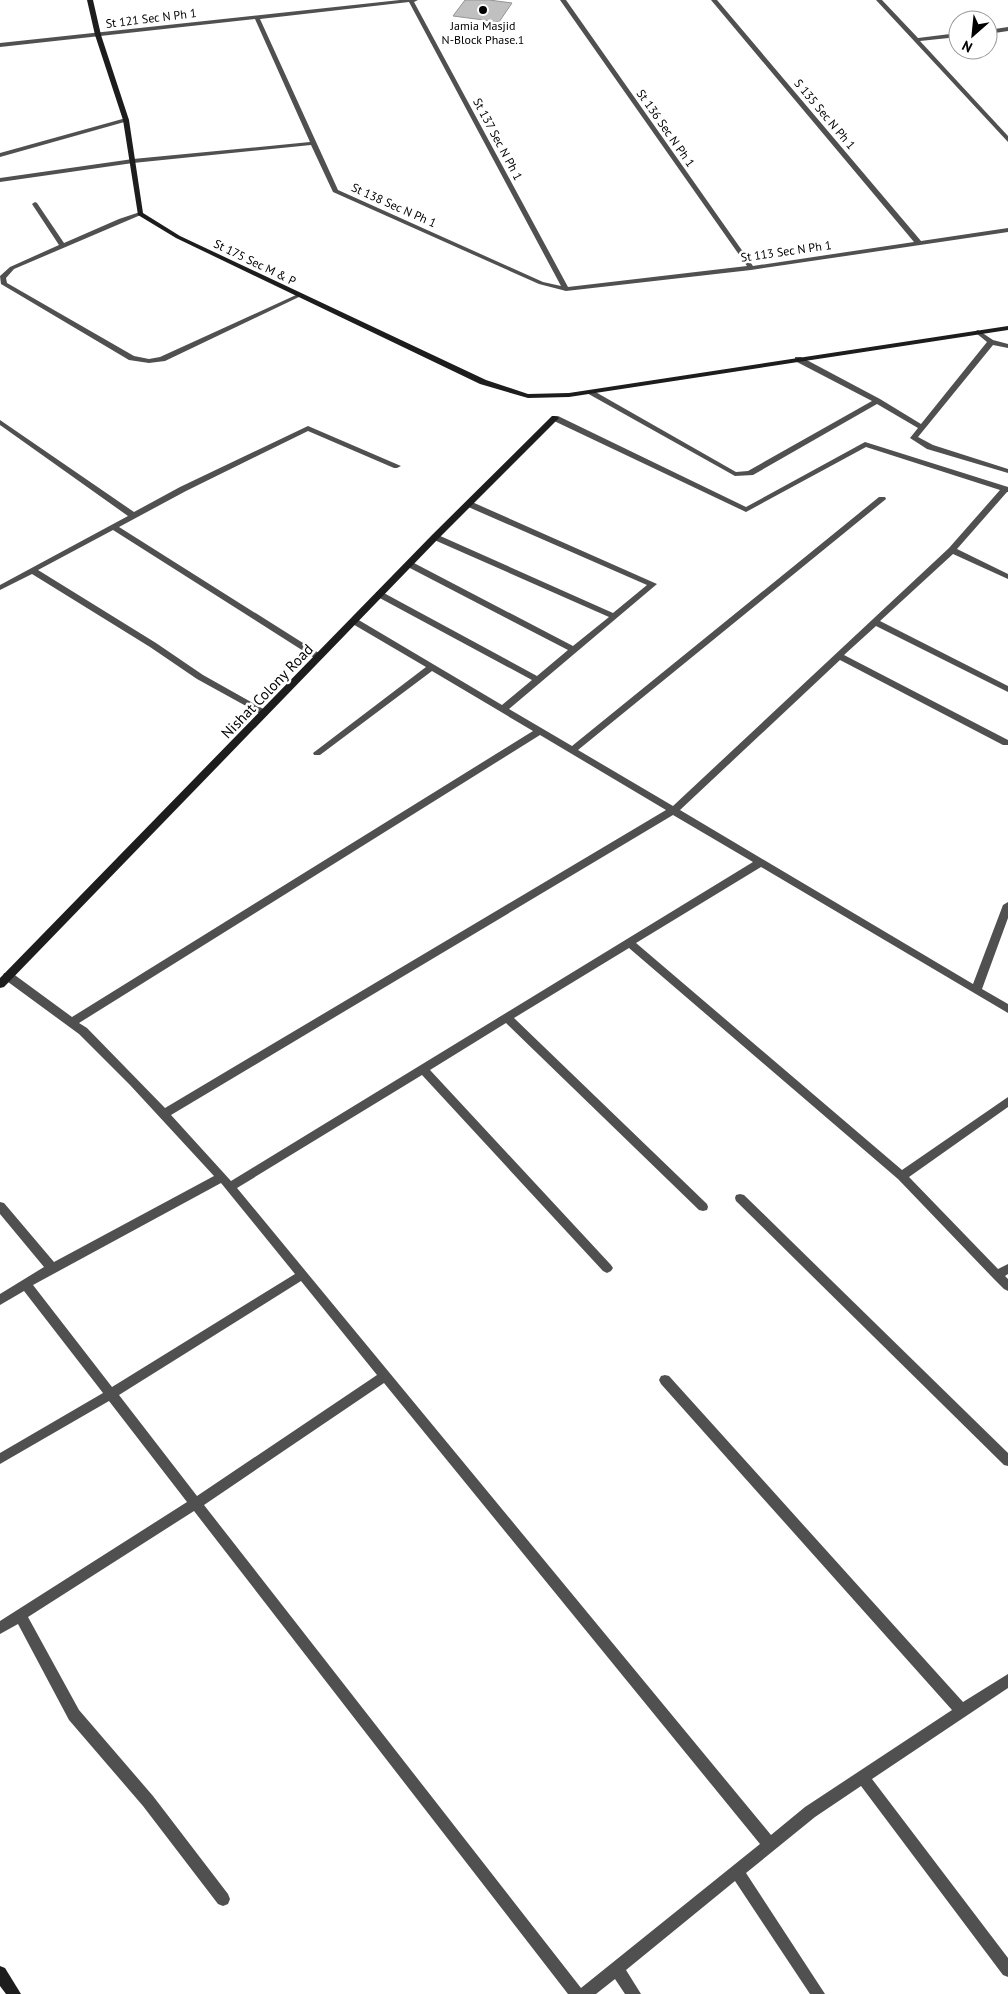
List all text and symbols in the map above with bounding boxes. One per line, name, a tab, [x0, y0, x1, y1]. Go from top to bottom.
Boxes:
marker: Jamia Masjid N-Block Phase.1	[477, 4, 489, 16]
street label: St 121 Sec N Ph 1	[105, 5, 197, 31]
north arrow	[948, 10, 998, 60]
place label: Jamia Masjid N-Block Phase.1	[442, 18, 524, 47]
text: N	[959, 36, 975, 57]
street label: S 135 Sec N Ph 1	[791, 76, 859, 152]
street label: St 136 Sec N Ph 1	[634, 86, 698, 170]
street label: St 137 Sec N Ph 1	[470, 95, 526, 183]
street label: St 138 Sec N Ph 1	[349, 180, 439, 230]
street label: St 175 Sec M & P	[211, 236, 299, 288]
street label: St 113 Sec N Ph 1	[740, 237, 832, 265]
street label: Nishat Colony Road	[217, 640, 317, 742]

